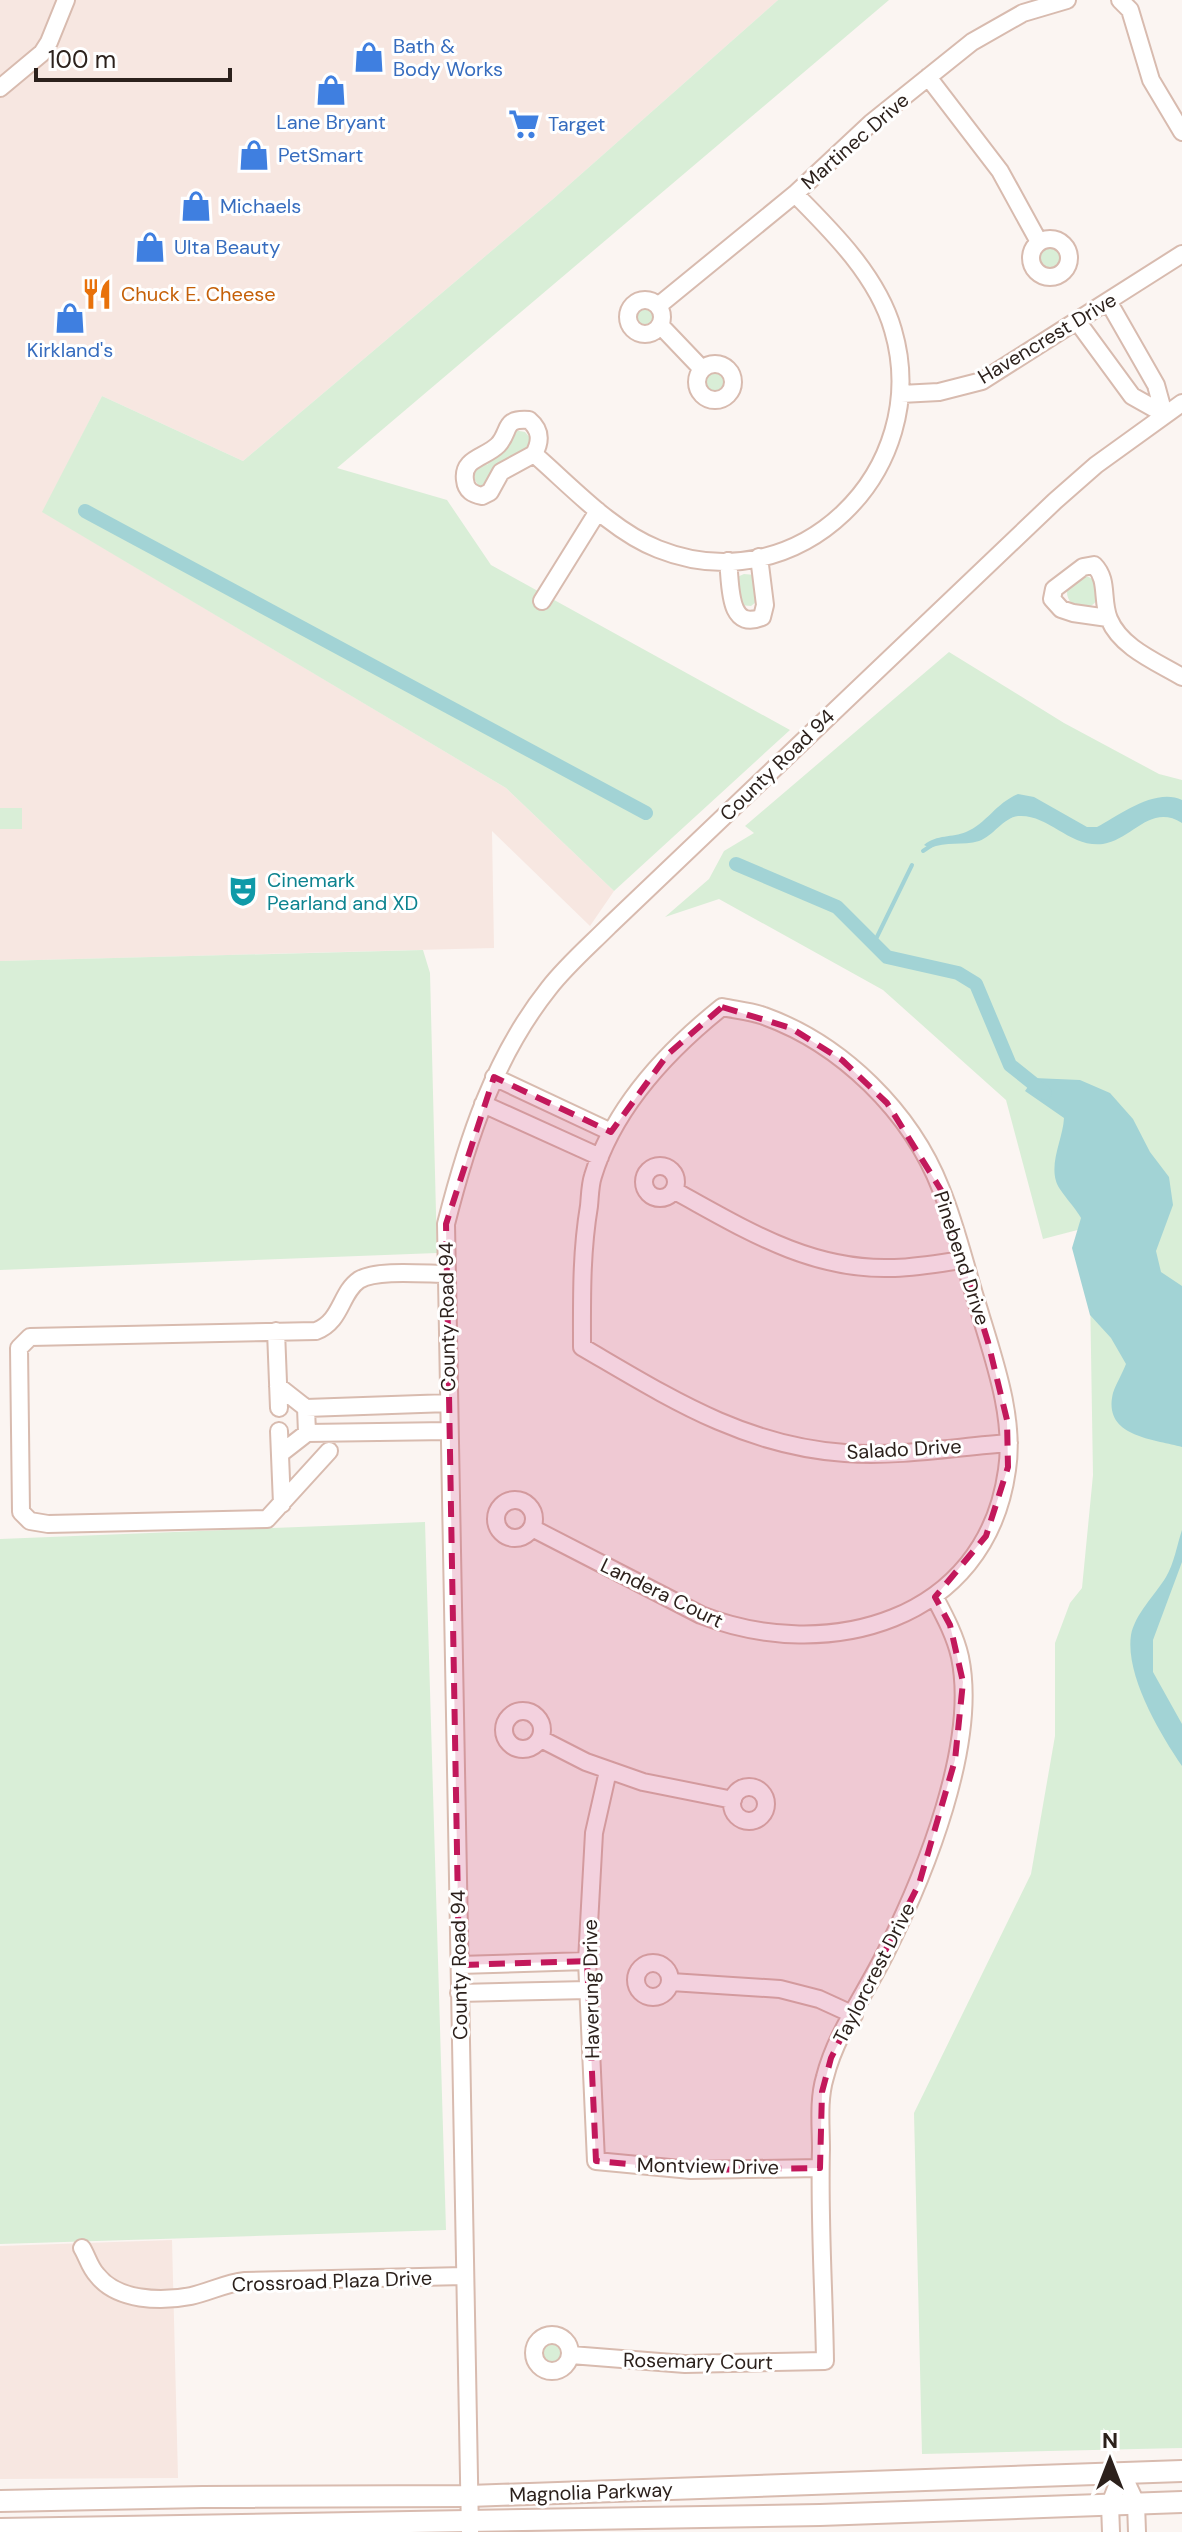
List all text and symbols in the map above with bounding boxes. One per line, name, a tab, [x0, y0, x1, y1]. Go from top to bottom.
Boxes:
scale bar	[36, 32, 230, 82]
place label: Bath & Body Works	[393, 33, 503, 82]
shop icon: Bath & Body Works	[352, 40, 386, 74]
text: 100 m	[48, 44, 116, 75]
shop icon: Lane Bryant	[314, 73, 348, 107]
street label: Martinec Drive	[796, 87, 914, 195]
supermarket icon: Target	[507, 107, 541, 141]
place label: Lane Bryant	[276, 109, 386, 135]
place label: Target	[548, 111, 606, 137]
shop icon: PetSmart	[237, 138, 271, 172]
place label: PetSmart	[278, 142, 364, 168]
shop icon: Michaels	[179, 189, 213, 223]
place label: Michaels	[220, 193, 301, 219]
shop icon: Ulta Beauty	[133, 230, 167, 264]
place label: Ulta Beauty	[174, 234, 280, 260]
restaurant icon: Chuck E. Cheese	[80, 277, 114, 311]
place label: Chuck E. Cheese	[121, 281, 276, 307]
street label: Havencrest Drive	[973, 286, 1121, 390]
shop icon: Kirkland's	[53, 301, 87, 335]
place label: Kirkland's	[27, 337, 113, 363]
street label: County Road 94	[714, 704, 840, 826]
place label: Cinemark Pearland and XD	[267, 867, 418, 916]
theatre icon: Cinemark Pearland and XD	[226, 874, 260, 908]
street label: Pinebend Drive	[928, 1187, 996, 1329]
street label: County Road 94	[433, 1242, 461, 1392]
street label: Salado Drive	[846, 1433, 962, 1465]
street label: Landera Court	[596, 1552, 728, 1634]
street label: County Road 94	[445, 1890, 473, 2040]
street label: Taylorcrest Drive	[827, 1898, 921, 2048]
street label: Haverung Drive	[577, 1919, 605, 2059]
street label: Montview Drive	[637, 2152, 779, 2180]
street label: Crossroad Plaza Drive	[231, 2265, 433, 2297]
street label: Rosemary Court	[623, 2347, 773, 2375]
north arrow	[1070, 2420, 1150, 2500]
text: N	[1102, 2426, 1118, 2455]
street label: Magnolia Parkway	[509, 2476, 673, 2508]

